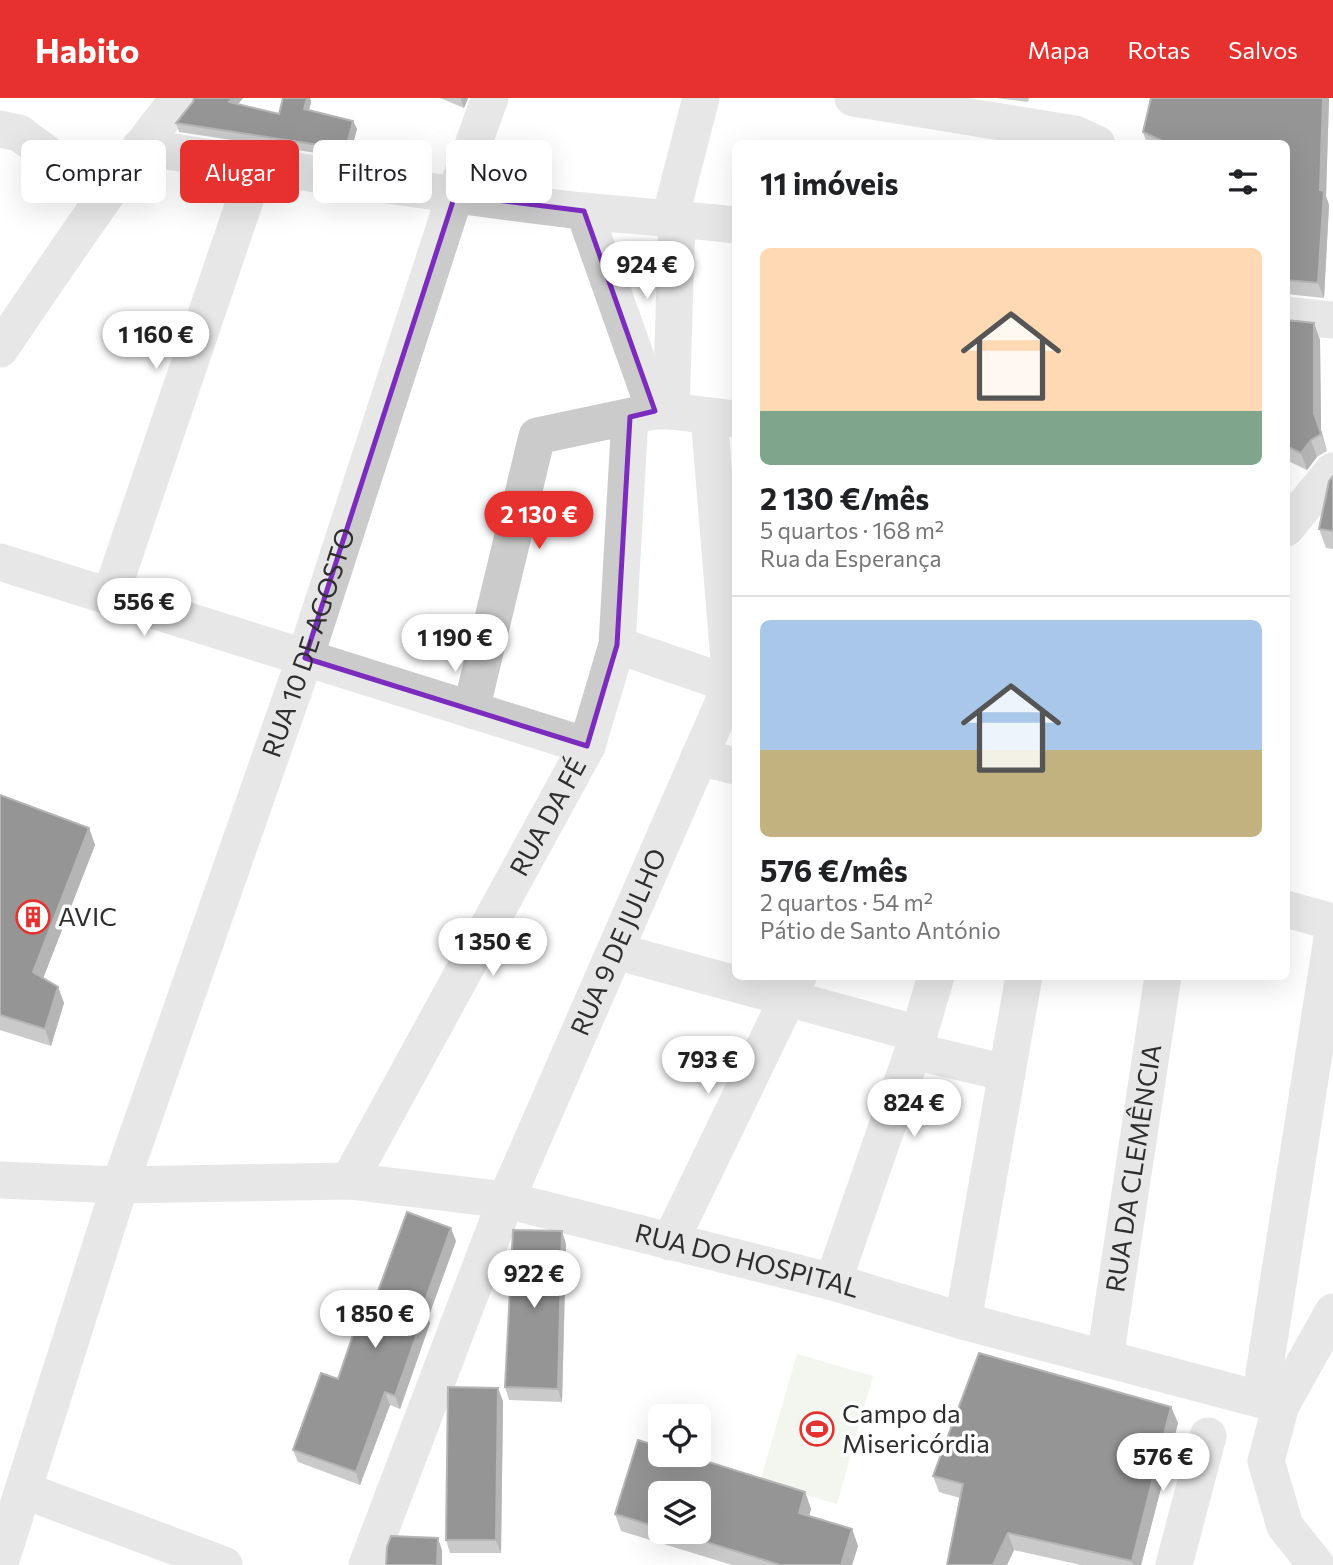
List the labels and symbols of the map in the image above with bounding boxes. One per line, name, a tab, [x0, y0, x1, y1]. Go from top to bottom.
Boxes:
pin: 924 €	[598, 242, 696, 301]
pin: 1 160 €	[91, 312, 221, 371]
pin: 2 130 €	[474, 491, 604, 551]
street label: RUA 10 DE AGOSTO	[254, 523, 360, 761]
pin: 556 €	[95, 578, 193, 638]
pin: 1 190 €	[390, 614, 520, 674]
street label: RUA DA FÉ	[502, 752, 592, 881]
street label: RUA 9 DE JULHO	[563, 843, 672, 1040]
building icon: AVIC	[14, 898, 52, 936]
place label: AVIC	[58, 900, 117, 931]
pin: 1 350 €	[428, 918, 558, 978]
pin: 793 €	[659, 1037, 757, 1096]
street label: RUA DA CLEMÊNCIA	[1098, 1042, 1166, 1294]
pin: 824 €	[865, 1080, 963, 1139]
street label: RUA DO HOSPITAL	[632, 1216, 864, 1303]
pin: 922 €	[485, 1250, 583, 1310]
pin: 1 850 €	[310, 1290, 440, 1350]
place label: Campo da Misericórdia	[842, 1397, 990, 1458]
sports icon: Campo da Misericórdia	[798, 1410, 836, 1448]
pin: 576 €	[1114, 1434, 1212, 1493]

